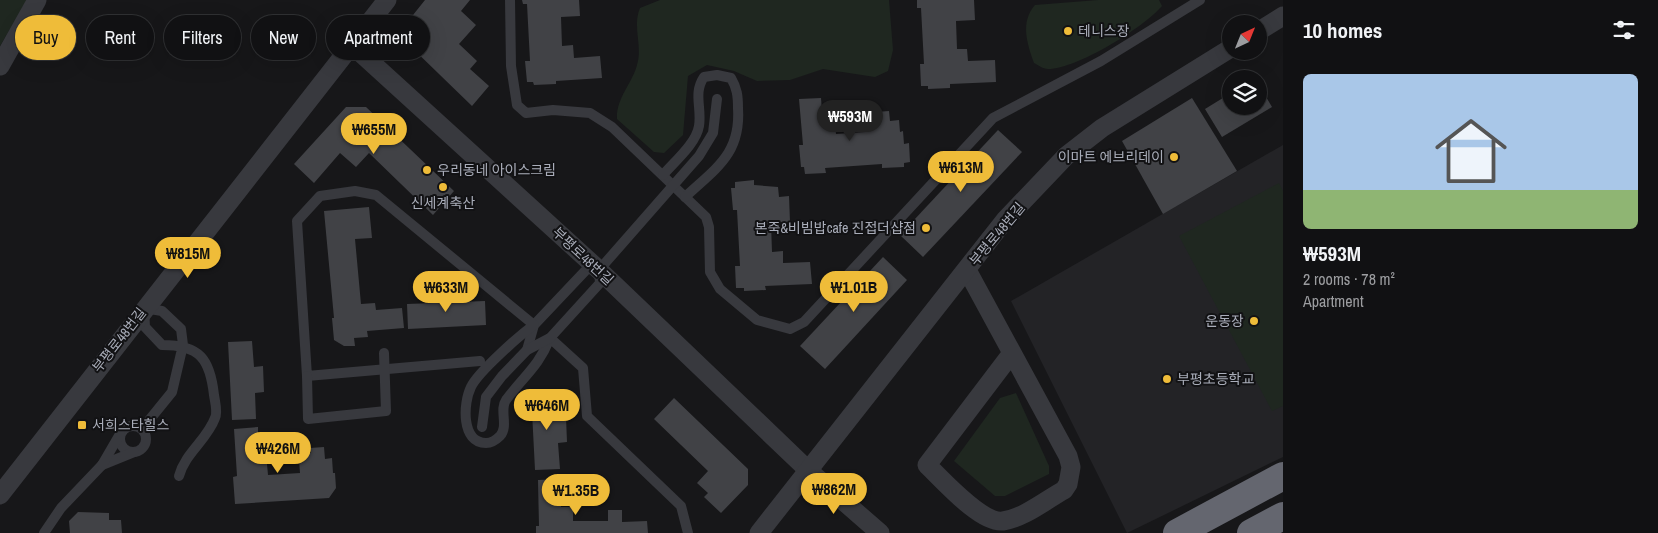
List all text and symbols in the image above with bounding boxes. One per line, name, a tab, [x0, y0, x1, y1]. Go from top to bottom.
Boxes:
chip: Buy	[15, 15, 76, 60]
chip: Rent	[86, 15, 154, 60]
chip: Filters	[164, 15, 241, 60]
chip: New	[251, 15, 316, 60]
chip: Apartment	[326, 15, 430, 60]
north arrow	[1222, 15, 1268, 60]
map controls	[1222, 15, 1267, 115]
text: 10 homes	[1303, 16, 1382, 45]
icon: filters	[1610, 16, 1638, 44]
place label: 테니스장	[1078, 22, 1130, 40]
marker: 테니스장	[1062, 25, 1074, 37]
button: layers	[1222, 70, 1267, 115]
pin: ₩593M	[815, 100, 885, 142]
text: ₩593M	[828, 105, 872, 127]
icon: home	[1426, 106, 1516, 196]
pin: ₩655M	[339, 112, 409, 155]
text: ₩655M	[352, 118, 396, 140]
place label: 이마트 에브리데이	[1058, 148, 1164, 166]
pin: ₩613M	[926, 150, 996, 193]
marker: 이마트 에브리데이	[1168, 151, 1180, 163]
text: ₩613M	[939, 156, 983, 178]
place label: 우리동네 아이스크림	[437, 161, 556, 179]
marker: 우리동네 아이스크림	[421, 164, 433, 176]
marker: 신세계축산	[437, 181, 449, 193]
place label: 신세계축산	[411, 194, 475, 212]
street label: 부평로48번길	[965, 199, 1029, 269]
place label: 본죽&비빔밥cafe 진접더샵점	[755, 219, 916, 237]
marker: 본죽&비빔밥cafe 진접더샵점	[920, 222, 932, 234]
street label: 부평로48번길	[549, 223, 617, 289]
pin: ₩815M	[153, 236, 223, 279]
text: ₩593M	[1303, 239, 1361, 268]
text: ₩815M	[166, 242, 210, 264]
text: 2 rooms · 78 m²	[1303, 268, 1395, 290]
pin: ₩633M	[411, 270, 481, 313]
pin: ₩1.01B	[813, 270, 895, 313]
text: ₩633M	[424, 276, 468, 298]
text: ₩1.01B	[831, 276, 877, 298]
text: Apartment	[1303, 290, 1364, 312]
street label: 부평로48번길	[88, 304, 150, 376]
place label: 운동장	[1205, 312, 1244, 330]
marker: 운동장	[1248, 315, 1260, 327]
place label: 부평초등학교	[1177, 370, 1254, 388]
marker: 부평초등학교	[1161, 373, 1173, 385]
pin: ₩646M	[512, 388, 582, 431]
text: ₩646M	[525, 394, 569, 416]
place label: 서희스타힐스	[92, 416, 169, 434]
marker: 서희스타힐스	[76, 419, 88, 431]
pin: ₩426M	[243, 432, 313, 474]
text: ₩426M	[256, 437, 300, 459]
pin: ₩862M	[799, 472, 869, 515]
pin: ₩1.35B	[535, 474, 617, 516]
text: ₩862M	[812, 478, 856, 500]
text: ₩1.35B	[553, 479, 599, 501]

